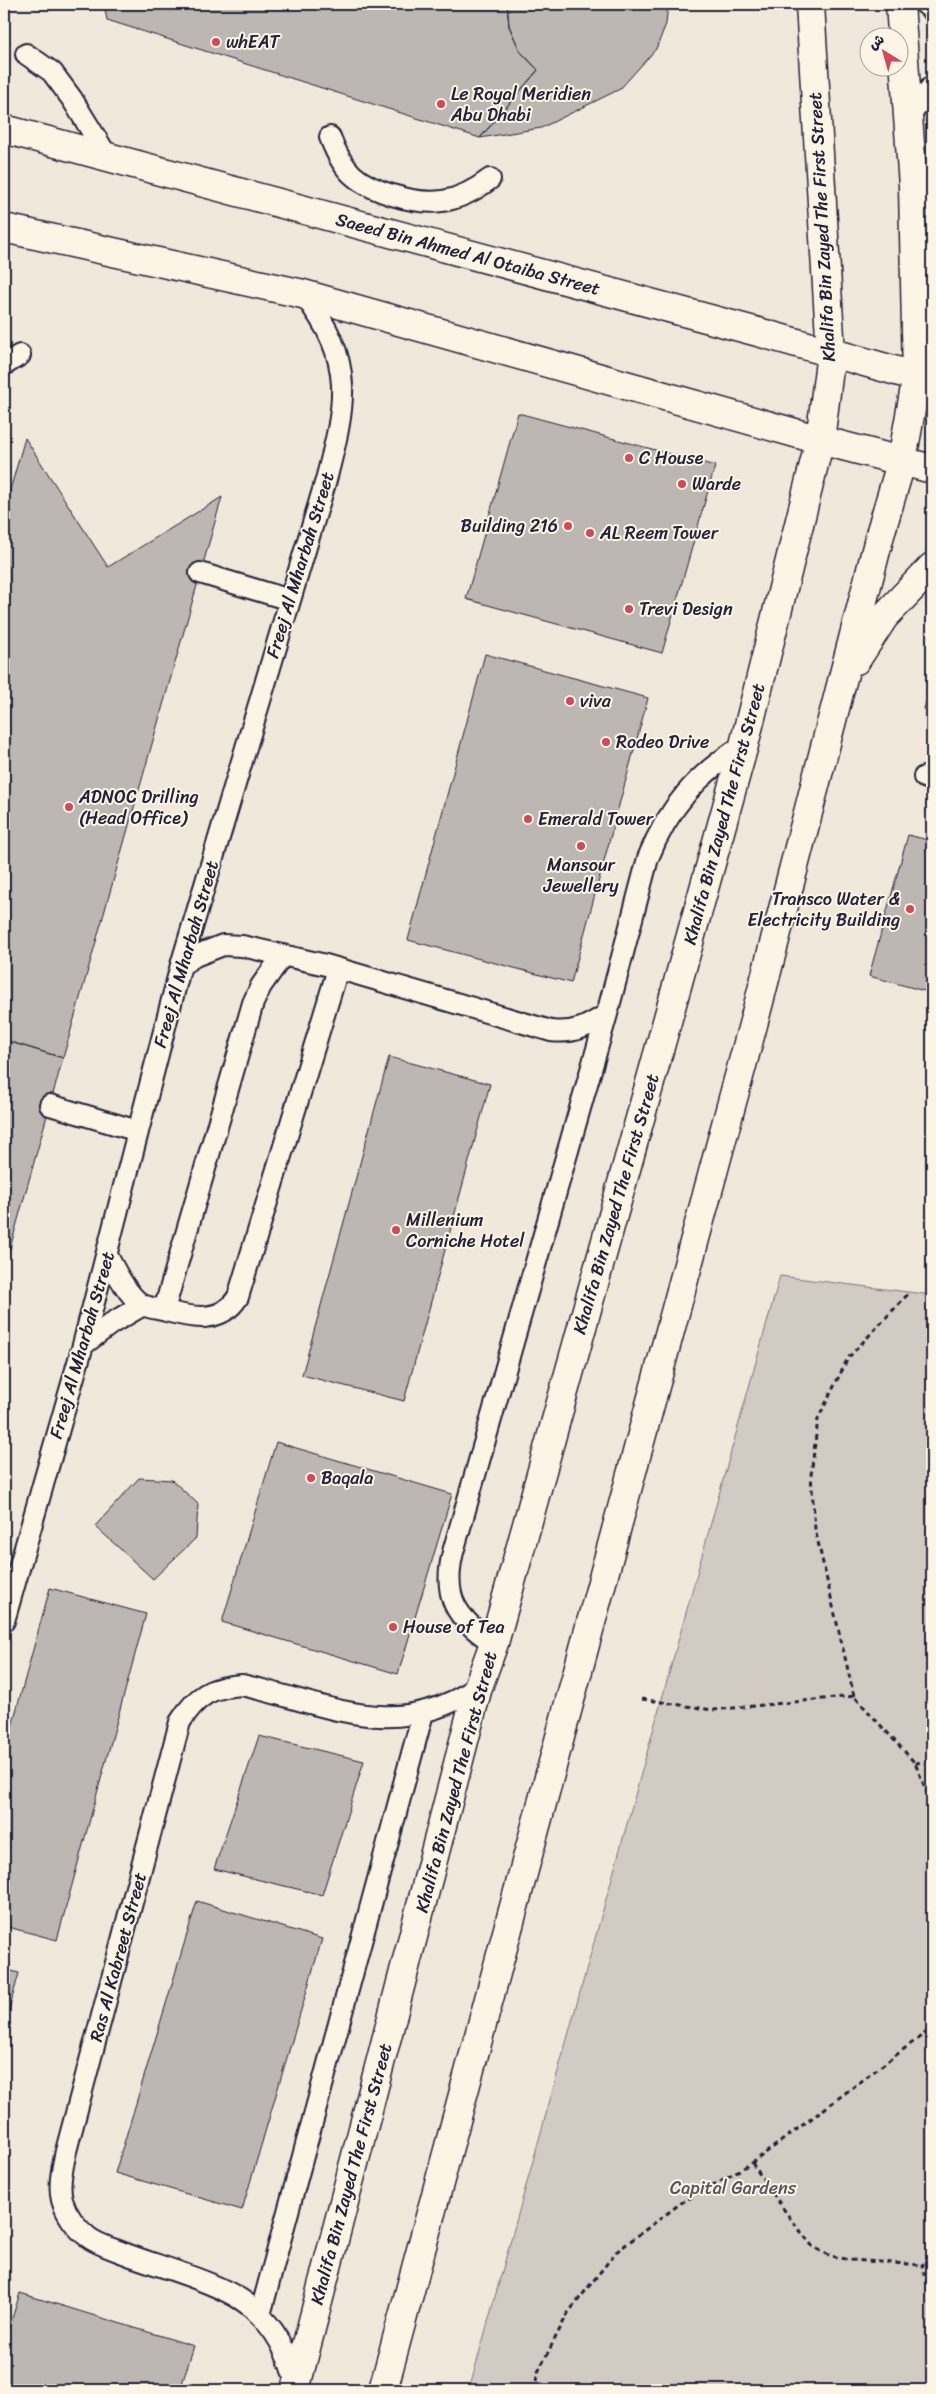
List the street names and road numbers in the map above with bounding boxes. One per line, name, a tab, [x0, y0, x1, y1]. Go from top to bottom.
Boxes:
street label: Khalifa Bin Zayed The First Street	[799, 91, 845, 363]
street label: Saeed Bin Ahmed Al Otaiba Street	[332, 203, 604, 305]
street label: Freej Al Mharbah Street	[256, 468, 344, 662]
street label: Khalifa Bin Zayed The First Street	[674, 679, 774, 948]
street label: Freej Al Mharbah Street	[144, 856, 228, 1051]
street label: Khalifa Bin Zayed The First Street	[563, 1070, 669, 1338]
street label: Freej Al Mharbah Street	[40, 1247, 124, 1442]
street label: Khalifa Bin Zayed The First Street	[406, 1647, 506, 1916]
street label: Ras Al Kabreet Street	[80, 1869, 156, 2045]
street label: Khalifa Bin Zayed The First Street	[301, 2039, 401, 2308]

